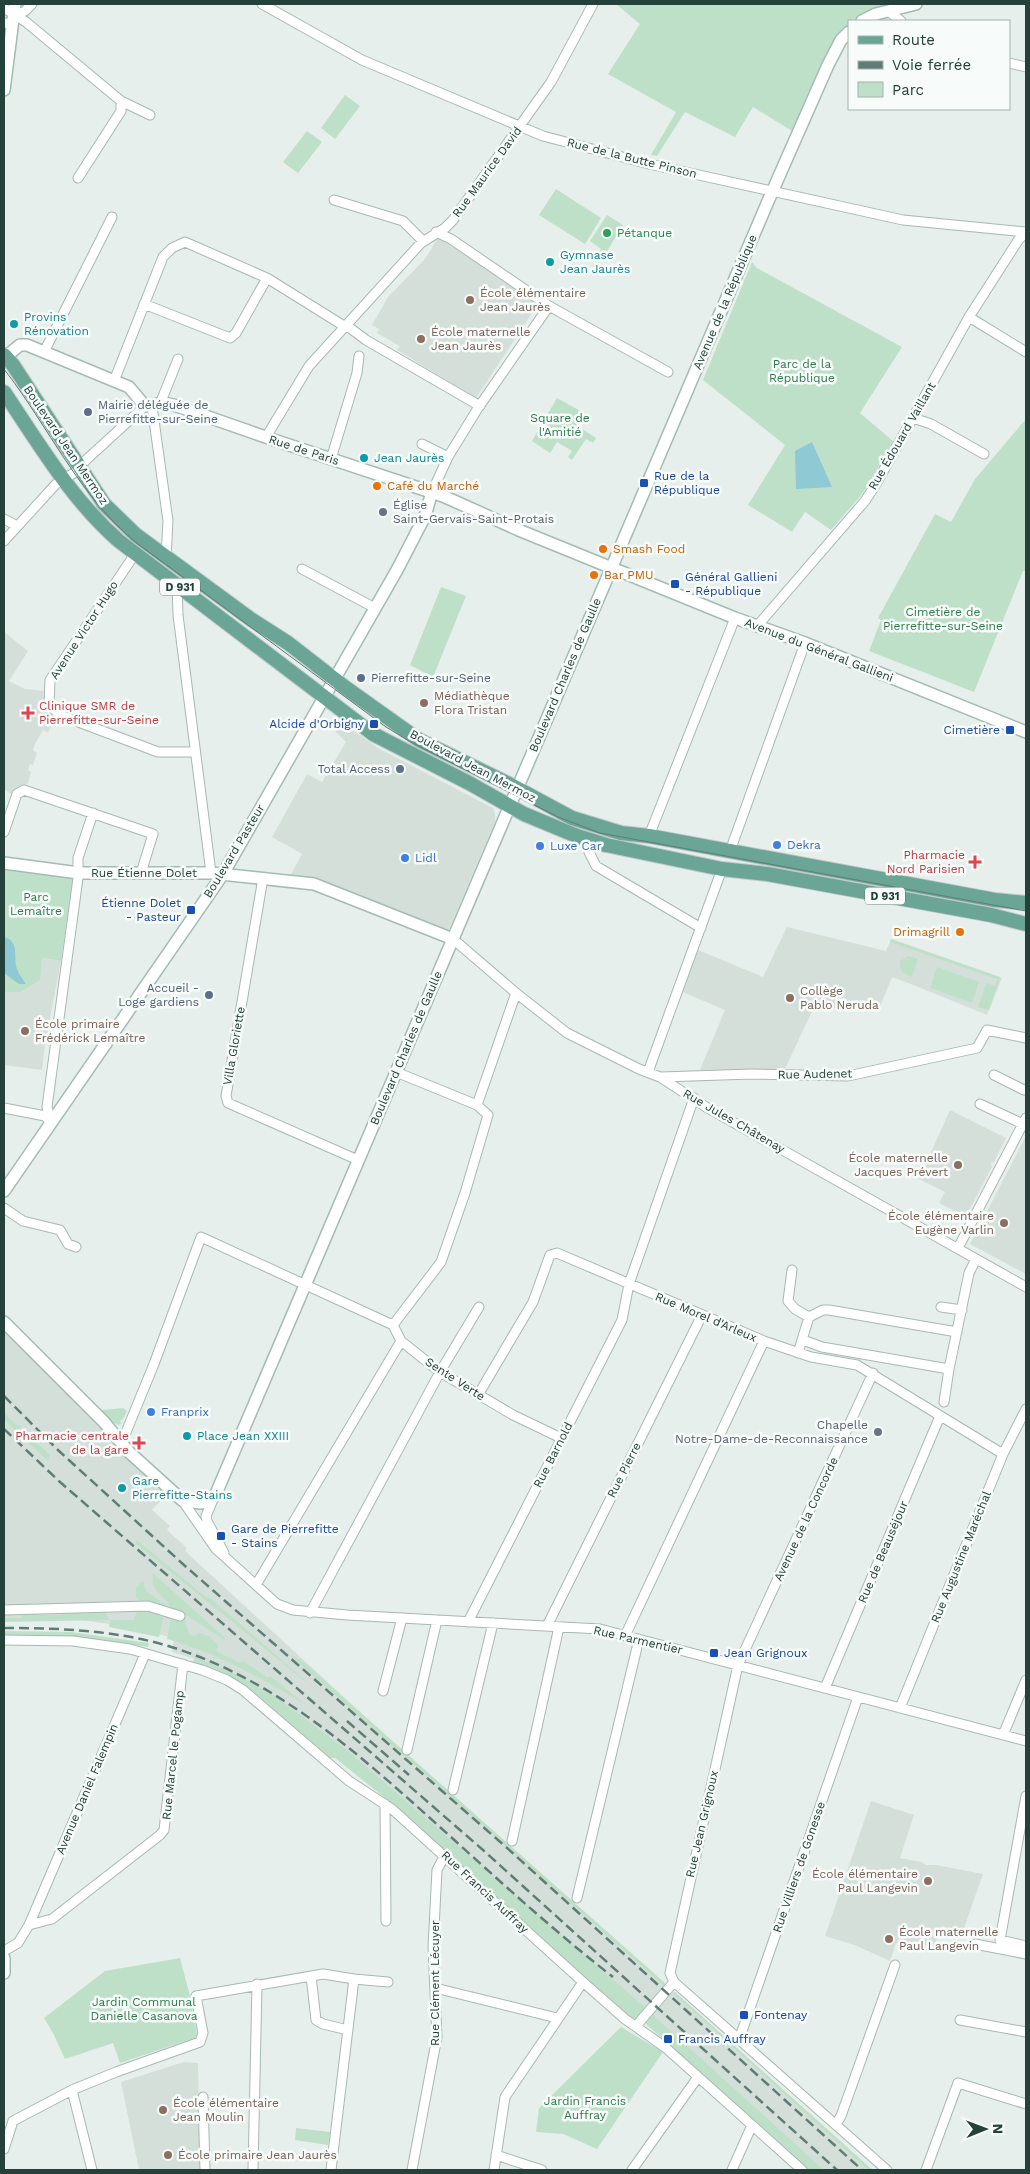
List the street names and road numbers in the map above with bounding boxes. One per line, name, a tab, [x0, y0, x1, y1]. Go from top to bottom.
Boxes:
street label: Rue Maurice David	[449, 124, 525, 220]
street label: Rue de la Butte Pinson	[566, 135, 698, 181]
street label: Avenue de la République	[690, 232, 760, 372]
street label: Rue Édouard Vaillant	[865, 380, 939, 492]
street label: Boulevard Jean Mermoz	[21, 383, 111, 507]
street label: Rue de Paris	[267, 432, 341, 468]
street label: Avenue Victor Hugo	[47, 578, 121, 682]
road number: D 931	[160, 578, 200, 596]
street label: Boulevard Charles de Gaulle	[526, 596, 604, 754]
street label: Avenue du Général Gallieni	[743, 615, 895, 685]
street label: Boulevard Jean Mermoz	[408, 727, 538, 805]
street label: Boulevard Pasteur	[201, 802, 268, 900]
street label: Rue Étienne Dolet	[91, 866, 197, 880]
road number: D 931	[865, 888, 905, 904]
street label: Boulevard Charles de Gaulle	[367, 969, 445, 1127]
street label: Villa Gloriette	[220, 1006, 248, 1086]
street label: Rue Audenet	[778, 1066, 852, 1082]
street label: Rue Jules Châtenay	[681, 1086, 788, 1156]
street label: Rue Morel d'Arleux	[653, 1289, 759, 1345]
street label: Sente Verte	[423, 1355, 487, 1403]
street label: Rue Barnold	[531, 1420, 575, 1490]
street label: Rue Pierre	[604, 1440, 644, 1500]
street label: Avenue de la Concorde	[771, 1455, 841, 1583]
street label: Rue Augustine Maréchal	[928, 1489, 994, 1625]
street label: Rue de Beauséjour	[855, 1499, 911, 1605]
street label: Rue Parmentier	[592, 1623, 684, 1657]
street label: Rue Marcel le Pogamp	[159, 1690, 187, 1820]
street label: Avenue Daniel Falempin	[53, 1722, 121, 1856]
street label: Rue Jean Grignoux	[683, 1769, 721, 1879]
street label: Rue Villiers de Gonesse	[770, 1800, 828, 1934]
street label: Rue Francis Auffray	[439, 1848, 532, 1937]
street label: Rue Clément Lécuyer	[428, 1920, 442, 2046]

